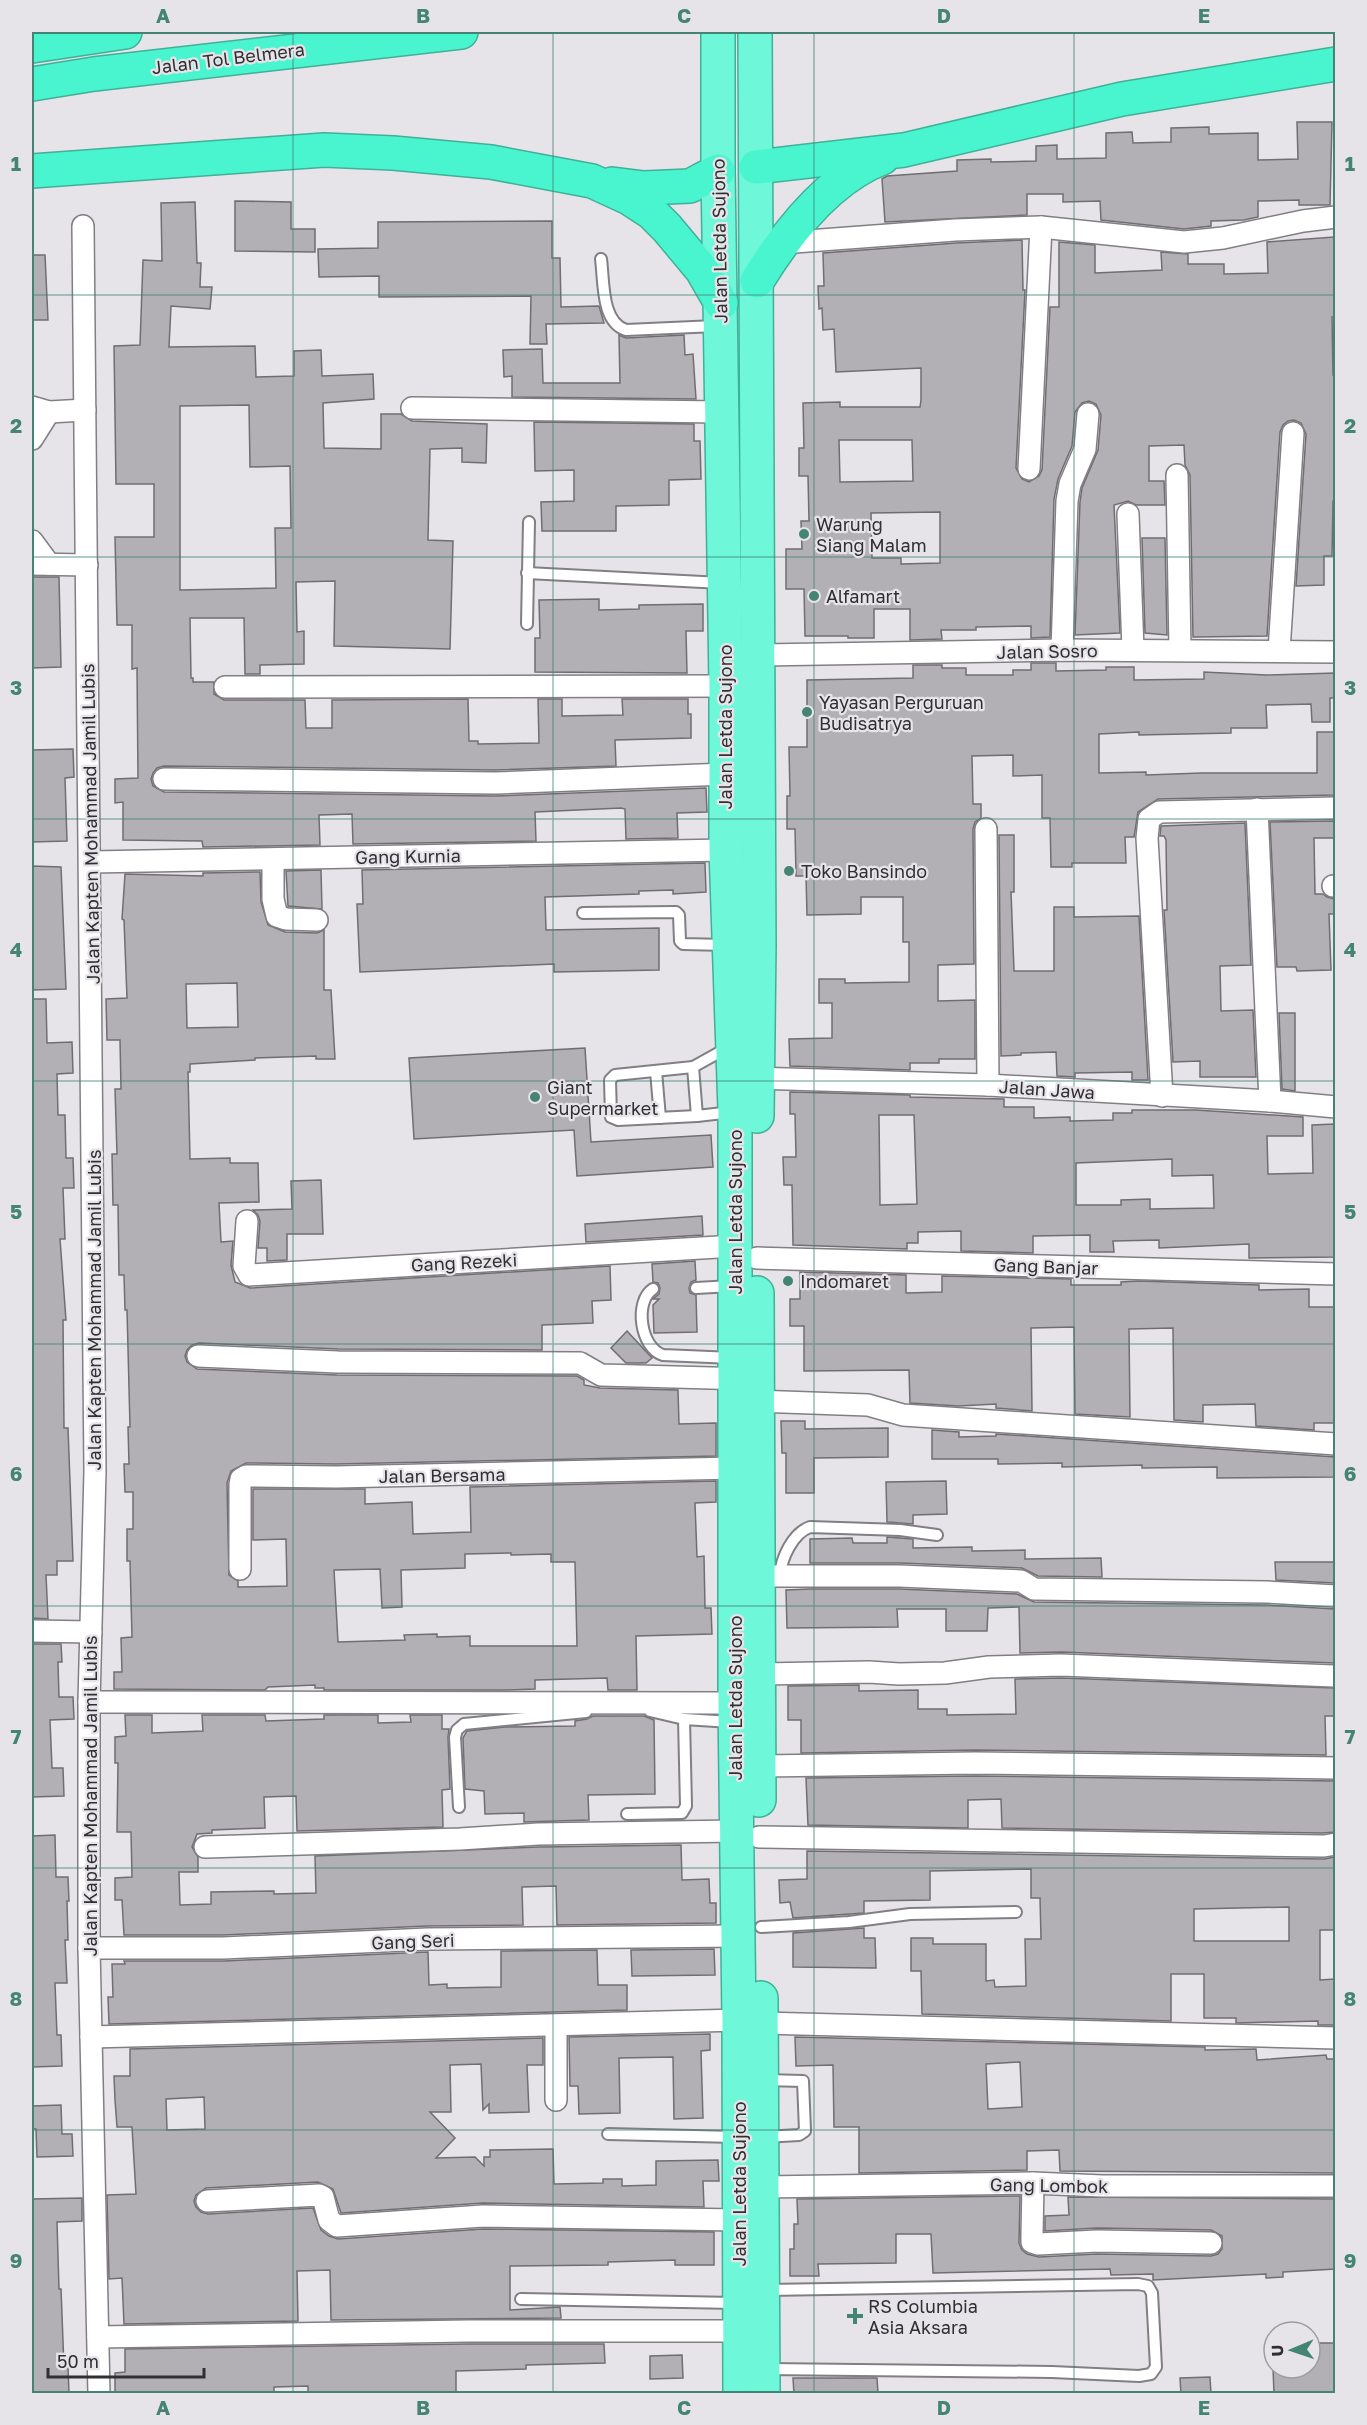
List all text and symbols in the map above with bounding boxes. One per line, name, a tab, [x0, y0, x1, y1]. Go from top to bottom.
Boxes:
text: A	[156, 3, 170, 27]
text: B	[416, 3, 430, 27]
text: C	[677, 3, 691, 27]
text: D	[937, 3, 951, 27]
text: E	[1198, 3, 1210, 27]
street label: Jalan Tol Belmera	[150, 38, 306, 78]
text: 1	[11, 151, 21, 175]
text: 1	[1345, 151, 1355, 175]
street label: Jalan Letda Sujono	[707, 158, 731, 324]
text: 2	[10, 413, 22, 437]
text: 2	[1344, 413, 1356, 437]
place label: Warung Siang Malam	[816, 513, 927, 556]
marker: Warung Siang Malam	[797, 527, 811, 541]
place label: Alfamart	[826, 585, 900, 607]
marker: Alfamart	[807, 589, 821, 603]
street label: Jalan Sosro	[996, 639, 1098, 663]
street label: Jalan Letda Sujono	[714, 644, 736, 810]
street label: Jalan Kapten Mohammad Jamil Lubis	[76, 663, 104, 985]
text: 3	[10, 675, 22, 699]
text: 3	[1344, 675, 1356, 699]
place label: Yayasan Perguruan Budisatrya	[819, 691, 984, 734]
marker: Yayasan Perguruan Budisatrya	[800, 705, 814, 719]
street label: Gang Kurnia	[355, 844, 461, 868]
place label: Toko Bansindo	[801, 860, 927, 882]
marker: Toko Bansindo	[782, 864, 796, 878]
text: 4	[10, 937, 22, 961]
text: 4	[1344, 937, 1356, 961]
street label: Jalan Jawa	[998, 1075, 1096, 1103]
place label: Giant Supermarket	[547, 1076, 659, 1119]
marker: Giant Supermarket	[528, 1090, 542, 1104]
street label: Jalan Letda Sujono	[724, 1129, 746, 1295]
street label: Jalan Kapten Mohammad Jamil Lubis	[83, 1150, 105, 1470]
text: 5	[10, 1199, 22, 1223]
text: 5	[1344, 1199, 1356, 1223]
street label: Gang Rezeki	[410, 1248, 518, 1276]
street label: Gang Banjar	[993, 1253, 1099, 1279]
place label: Indomaret	[800, 1270, 889, 1292]
marker: Indomaret	[781, 1274, 795, 1288]
text: 6	[10, 1461, 22, 1485]
text: 6	[1344, 1461, 1356, 1485]
street label: Jalan Bersama	[378, 1463, 506, 1487]
street label: Jalan Letda Sujono	[724, 1615, 746, 1781]
street label: Jalan Kapten Mohammad Jamil Lubis	[79, 1636, 101, 1956]
text: 7	[11, 1724, 22, 1748]
text: 7	[1345, 1724, 1356, 1748]
street label: Gang Seri	[371, 1929, 455, 1953]
text: 8	[10, 1986, 22, 2010]
text: 8	[1344, 1986, 1356, 2010]
street label: Jalan Letda Sujono	[728, 2101, 750, 2267]
street label: Gang Lombok	[990, 2173, 1108, 2197]
text: 9	[10, 2248, 22, 2272]
text: 9	[1344, 2248, 1356, 2272]
place label: RS Columbia Asia Aksara	[868, 2295, 978, 2338]
marker: RS Columbia Asia Aksara	[846, 2307, 864, 2325]
north arrow	[1262, 2320, 1322, 2380]
scale bar	[48, 2341, 204, 2379]
text: U	[1267, 2344, 1287, 2357]
text: 50 m	[57, 2350, 99, 2372]
text: A	[156, 2395, 170, 2419]
text: B	[416, 2395, 430, 2419]
text: C	[677, 2395, 691, 2419]
text: D	[937, 2395, 951, 2419]
text: E	[1198, 2395, 1210, 2419]

